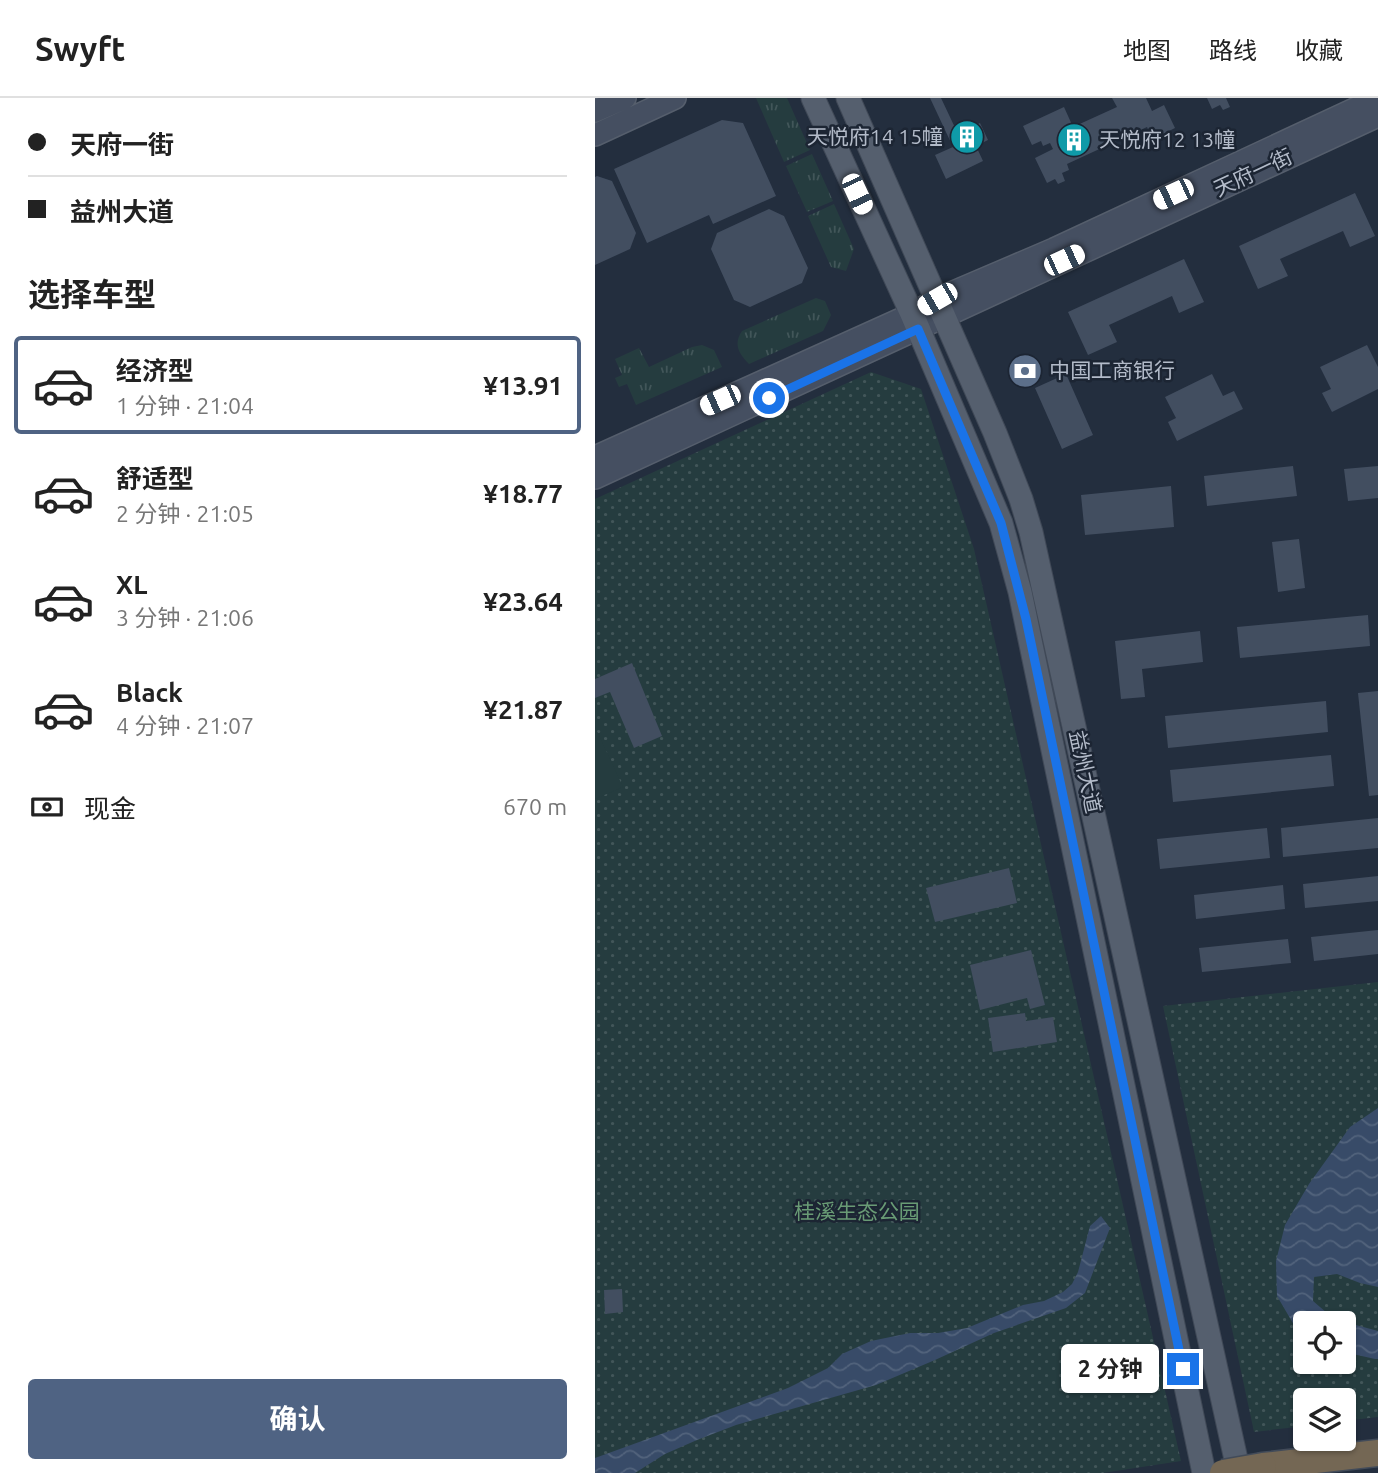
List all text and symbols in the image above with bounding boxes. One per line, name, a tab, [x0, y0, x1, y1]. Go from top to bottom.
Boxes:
text: Swyft	[35, 30, 125, 67]
text: 地图	[1123, 37, 1171, 64]
text: 路线	[1209, 37, 1257, 64]
text: 收藏	[1295, 37, 1343, 64]
building icon: 天悦府14 15幢	[948, 118, 986, 156]
building icon: 天悦府12 13幢	[1055, 121, 1093, 159]
place label: 天悦府14 15幢	[807, 124, 943, 148]
place label: 天悦府12 13幢	[1099, 127, 1235, 151]
text: 天府一街	[70, 130, 174, 159]
street label: 天府一街	[1209, 143, 1296, 201]
car	[839, 171, 876, 217]
car	[1150, 176, 1197, 212]
text: 益州大道	[70, 197, 174, 226]
car	[1041, 242, 1088, 278]
text: 选择车型	[28, 276, 156, 312]
car	[914, 279, 961, 319]
bank icon: 中国工商银行	[1006, 352, 1044, 390]
icon: car	[32, 354, 95, 417]
text: 经济型	[116, 356, 194, 385]
place label: 中国工商银行	[1049, 358, 1175, 382]
text: ¥13.91	[483, 371, 563, 400]
car	[697, 382, 744, 418]
route start	[753, 382, 785, 414]
text: 1 分钟 · 21:04	[116, 393, 254, 418]
icon: car	[32, 462, 95, 525]
text: 舒适型	[116, 464, 194, 493]
text: ¥18.77	[483, 479, 563, 508]
text: 2 分钟 · 21:05	[116, 501, 254, 526]
icon: car	[32, 570, 95, 633]
text: XL	[116, 570, 147, 599]
text: ¥23.64	[483, 587, 563, 616]
text: 3 分钟 · 21:06	[116, 605, 254, 630]
icon: car	[32, 678, 95, 741]
text: Black	[116, 678, 183, 707]
text: ¥21.87	[483, 695, 563, 724]
text: 4 分钟 · 21:07	[116, 713, 254, 738]
street label: 益州大道	[1066, 728, 1106, 815]
icon: cash	[28, 788, 66, 826]
text: 现金	[84, 794, 136, 823]
text: 670 m	[503, 794, 567, 819]
park label: 桂溪生态公园	[794, 1199, 920, 1223]
map controls	[1293, 1311, 1356, 1451]
button: locate	[1293, 1311, 1356, 1374]
callout: 2 分钟	[1061, 1344, 1159, 1394]
route end	[1167, 1353, 1199, 1385]
text: 2 分钟	[1078, 1356, 1142, 1381]
button: 确认	[28, 1379, 567, 1459]
button: layers	[1293, 1388, 1356, 1451]

